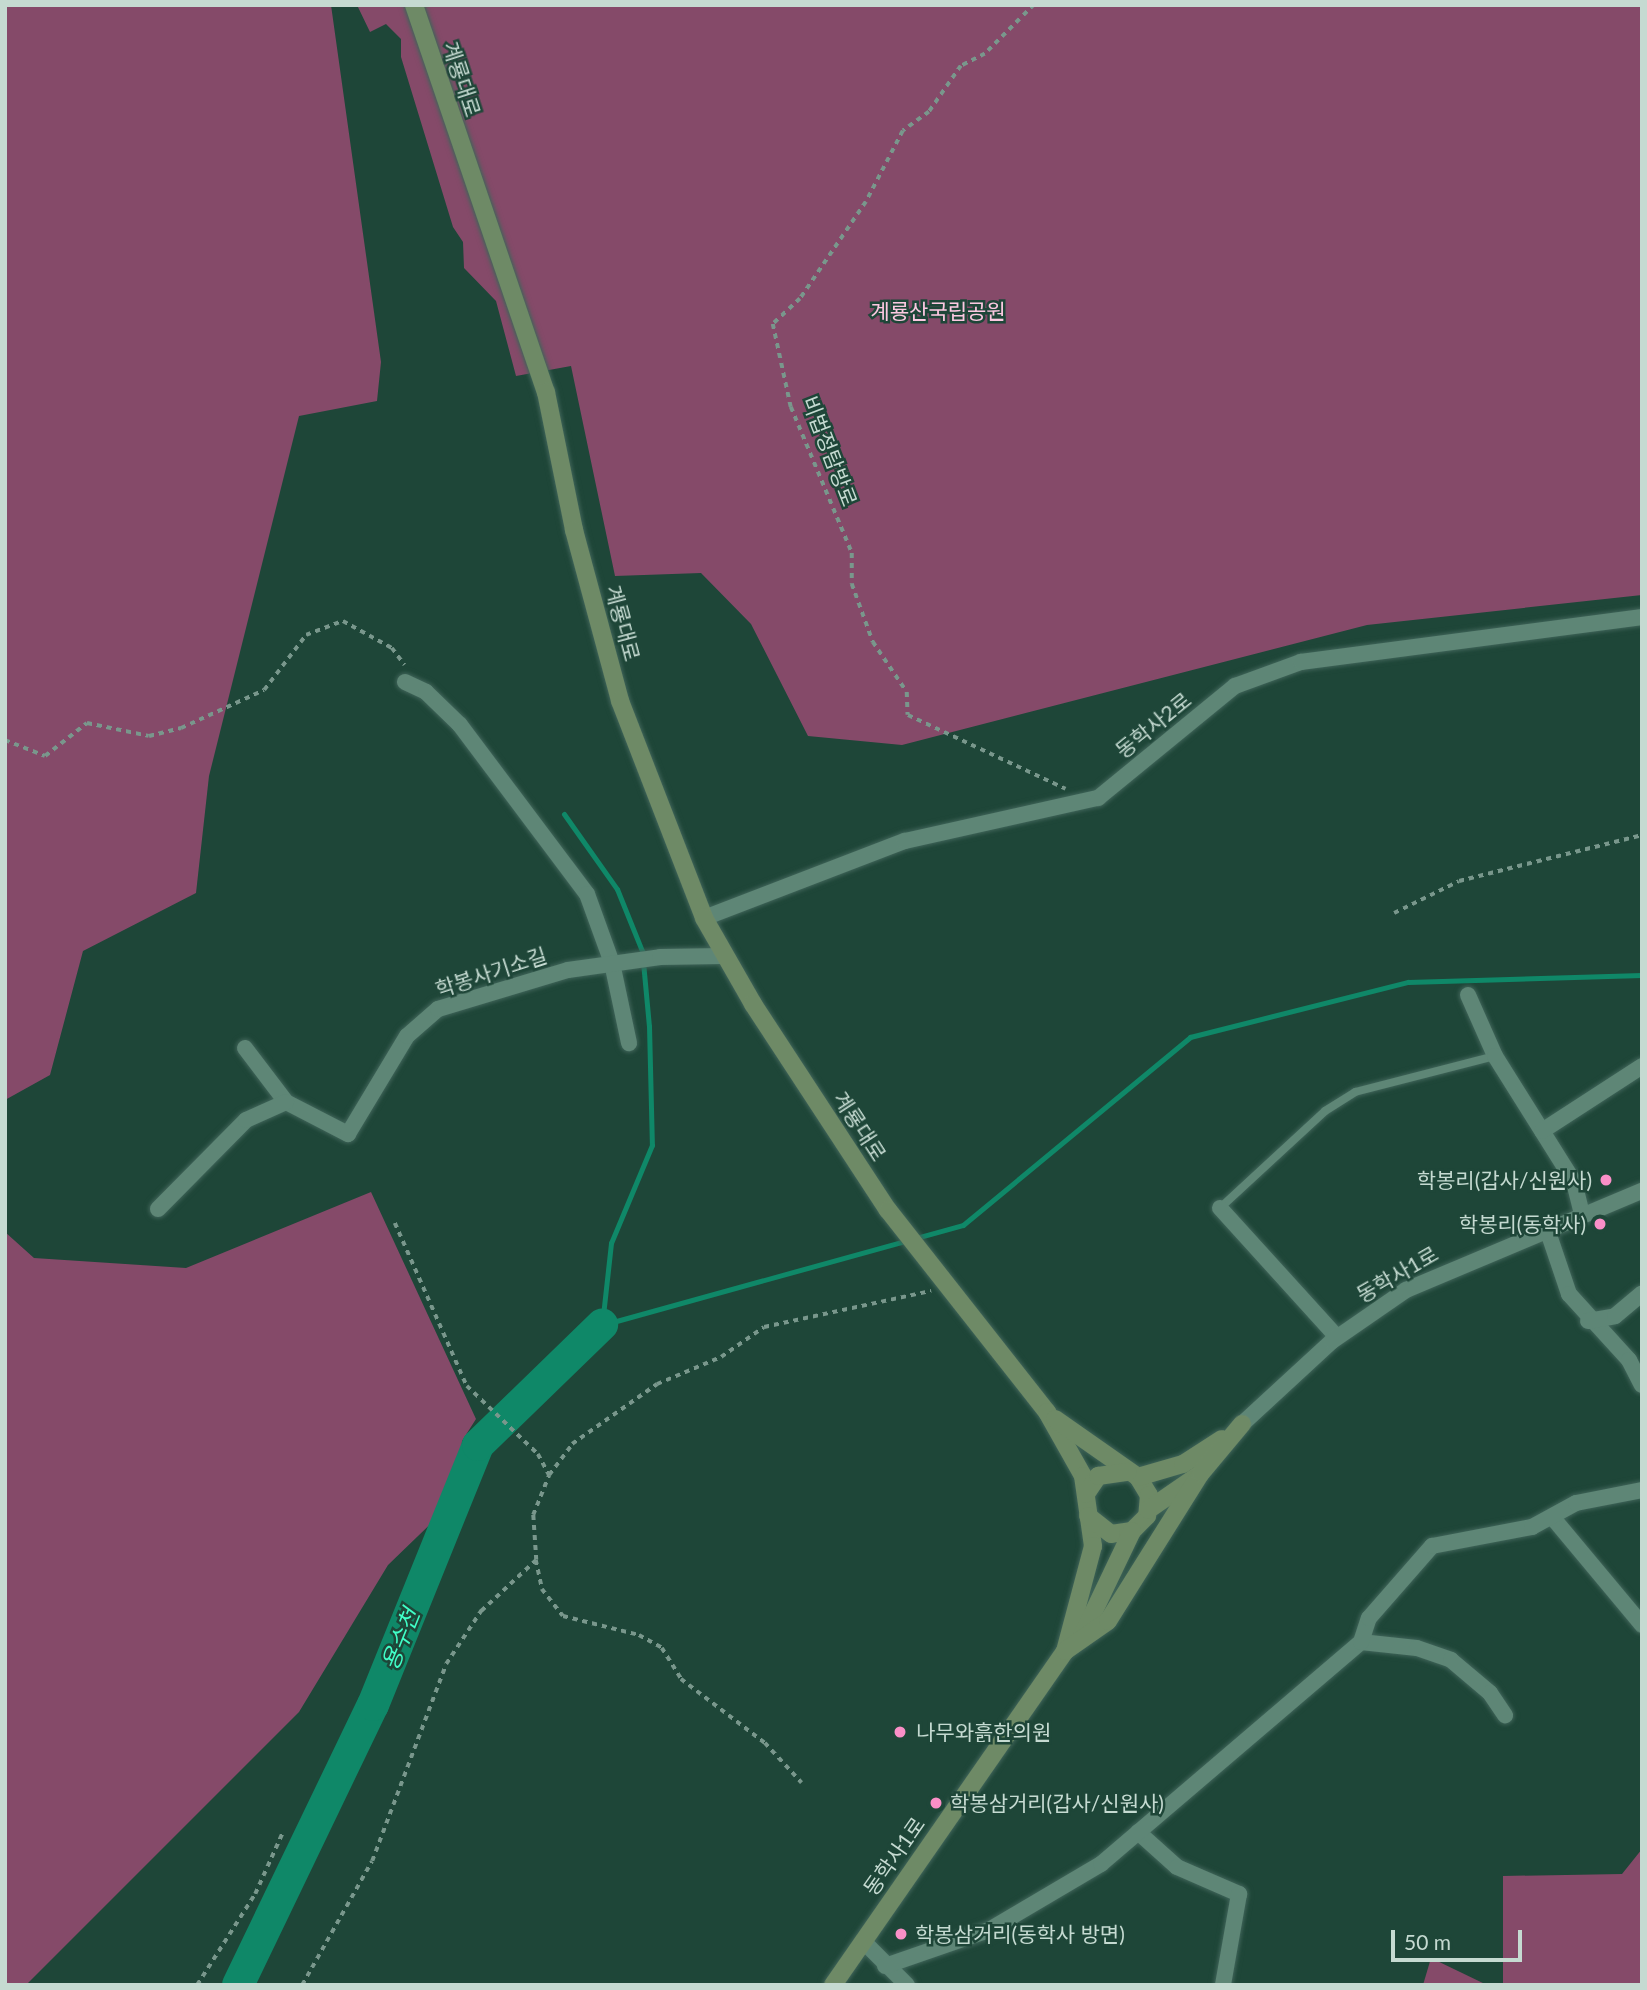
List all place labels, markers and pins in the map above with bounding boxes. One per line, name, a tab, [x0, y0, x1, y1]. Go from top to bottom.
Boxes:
place label: 학봉리(갑사/신원사)	[1417, 1167, 1592, 1193]
marker: 학봉리(갑사/신원사)	[1598, 1172, 1614, 1188]
place label: 학봉리(동학사)	[1459, 1211, 1586, 1237]
marker: 학봉리(동학사)	[1592, 1216, 1608, 1232]
place label: 나무와흙한의원	[916, 1719, 1051, 1745]
marker: 나무와흙한의원	[890, 1722, 910, 1742]
place label: 학봉삼거리(갑사/신원사)	[950, 1790, 1164, 1816]
marker: 학봉삼거리(갑사/신원사)	[928, 1795, 944, 1811]
place label: 학봉삼거리(동학사 방면)	[915, 1921, 1125, 1947]
marker: 학봉삼거리(동학사 방면)	[893, 1926, 909, 1942]

